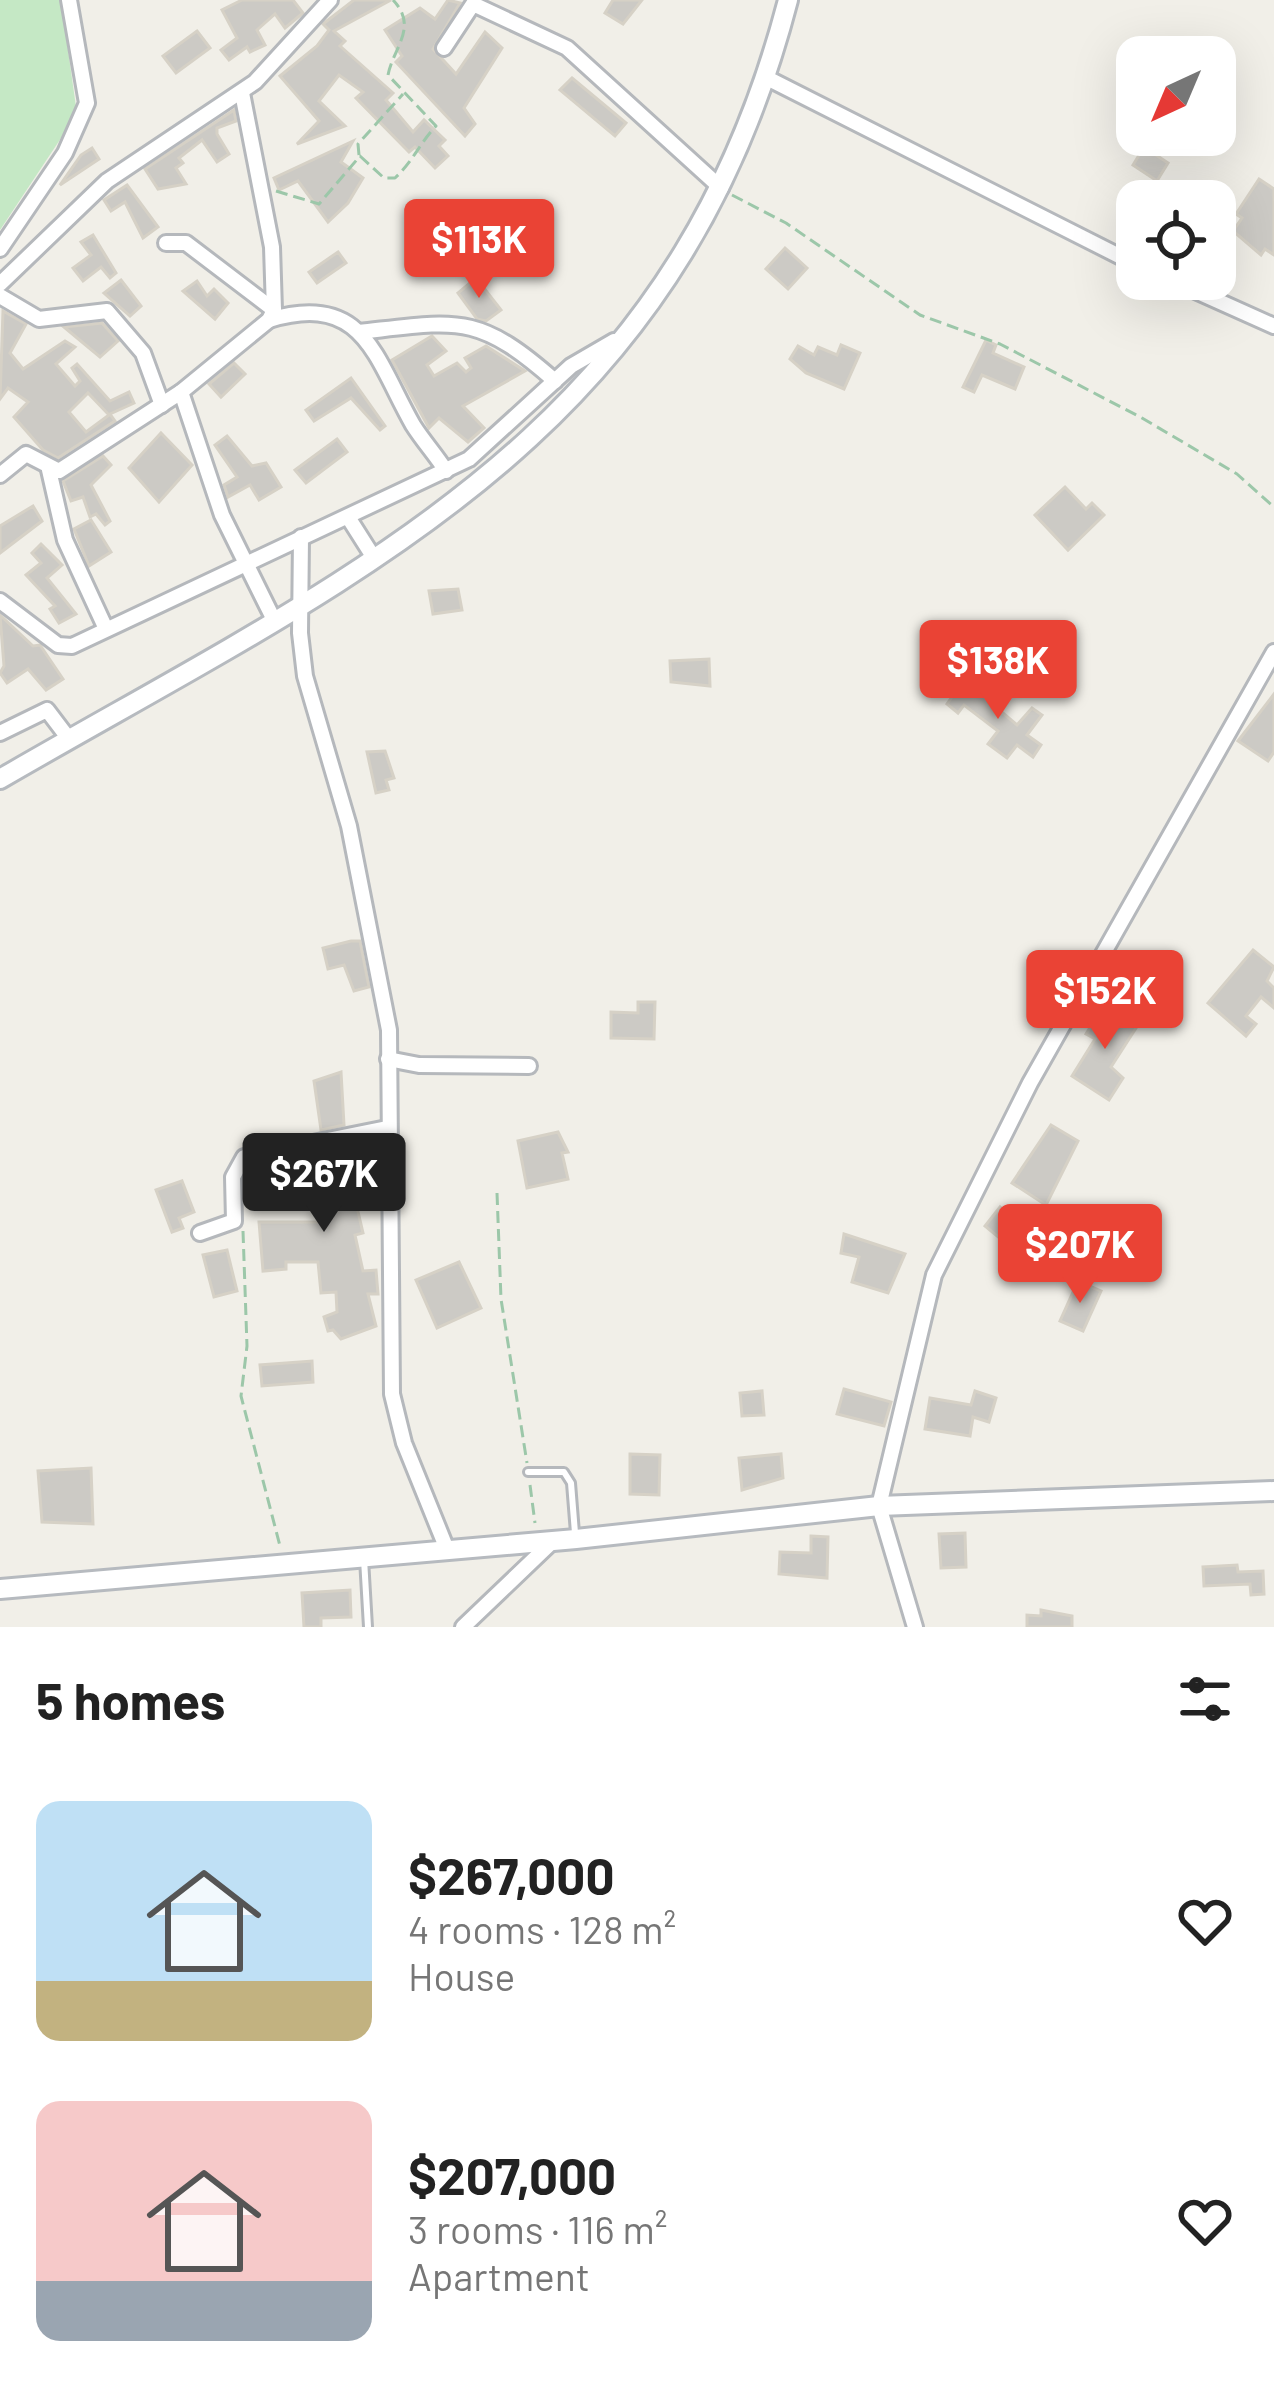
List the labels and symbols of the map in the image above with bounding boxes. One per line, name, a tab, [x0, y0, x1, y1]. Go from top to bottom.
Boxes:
north arrow	[1116, 36, 1236, 156]
pin: $113K	[395, 199, 563, 301]
pin: $138K	[914, 620, 1082, 722]
pin: $152K	[1021, 950, 1189, 1052]
pin: $267K	[240, 1133, 408, 1235]
pin: $207K	[996, 1204, 1164, 1306]

